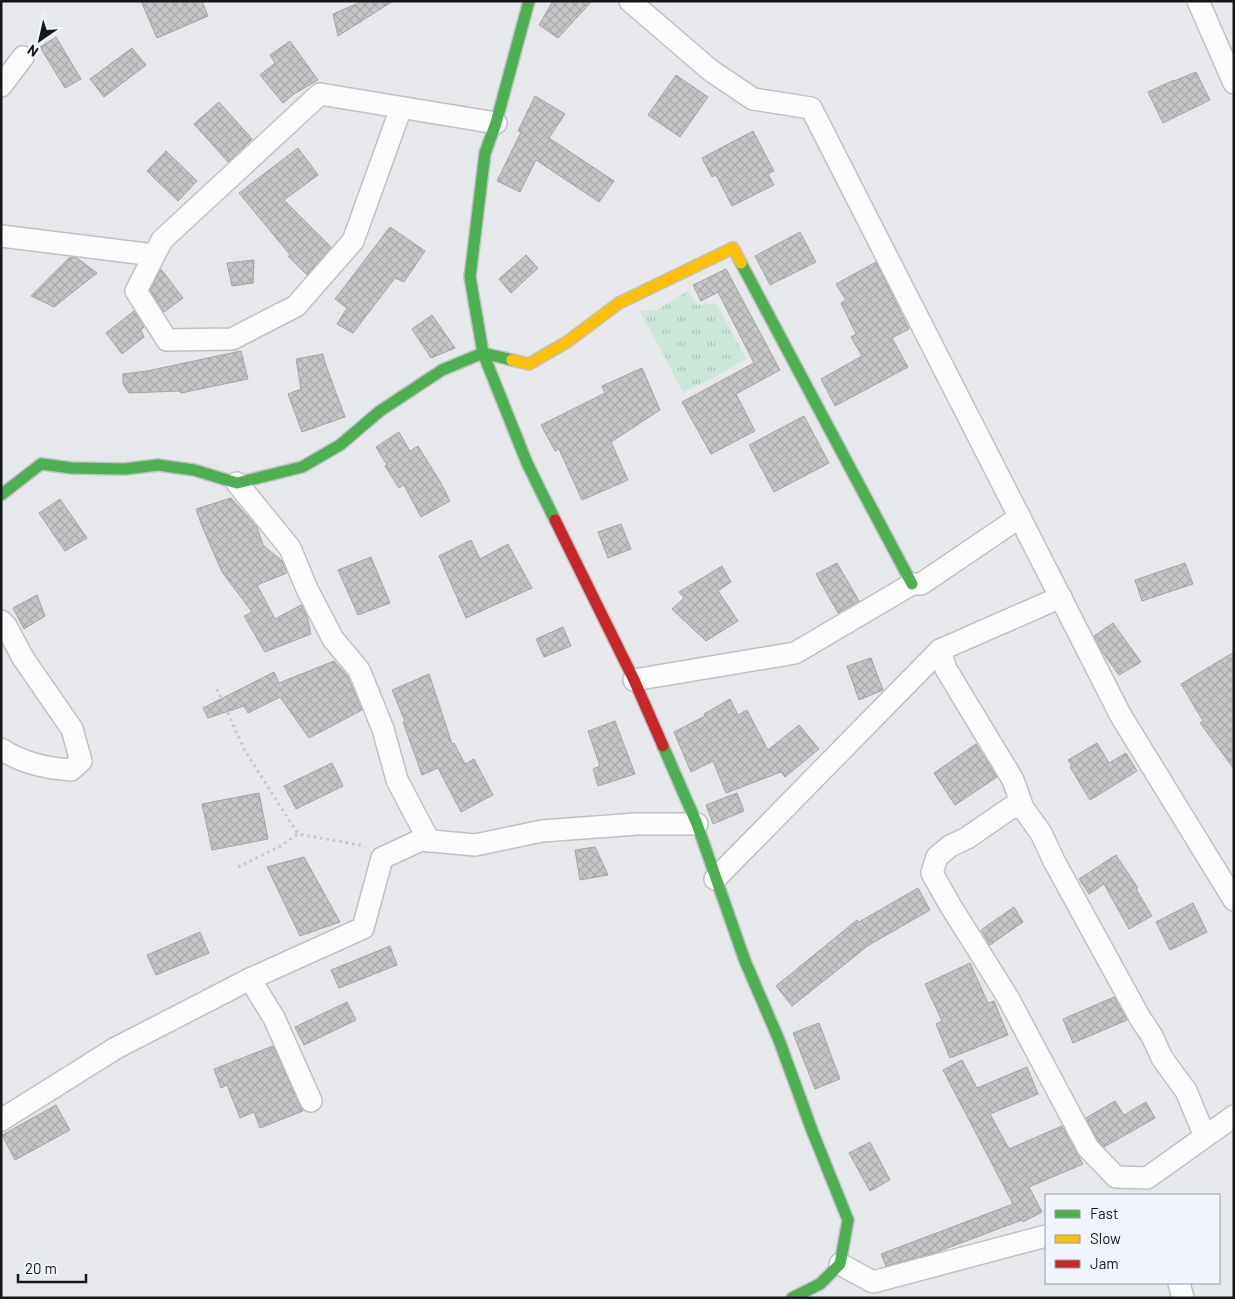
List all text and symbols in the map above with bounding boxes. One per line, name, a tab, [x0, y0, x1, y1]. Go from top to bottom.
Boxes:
north arrow	[15, 15, 65, 65]
text: N	[24, 42, 41, 61]
legend	[1045, 1194, 1220, 1284]
text: Fast	[1090, 1204, 1118, 1222]
text: Slow	[1090, 1229, 1121, 1247]
scale bar	[18, 1252, 85, 1284]
text: Jam	[1090, 1254, 1119, 1272]
text: 20 m	[25, 1259, 57, 1277]

